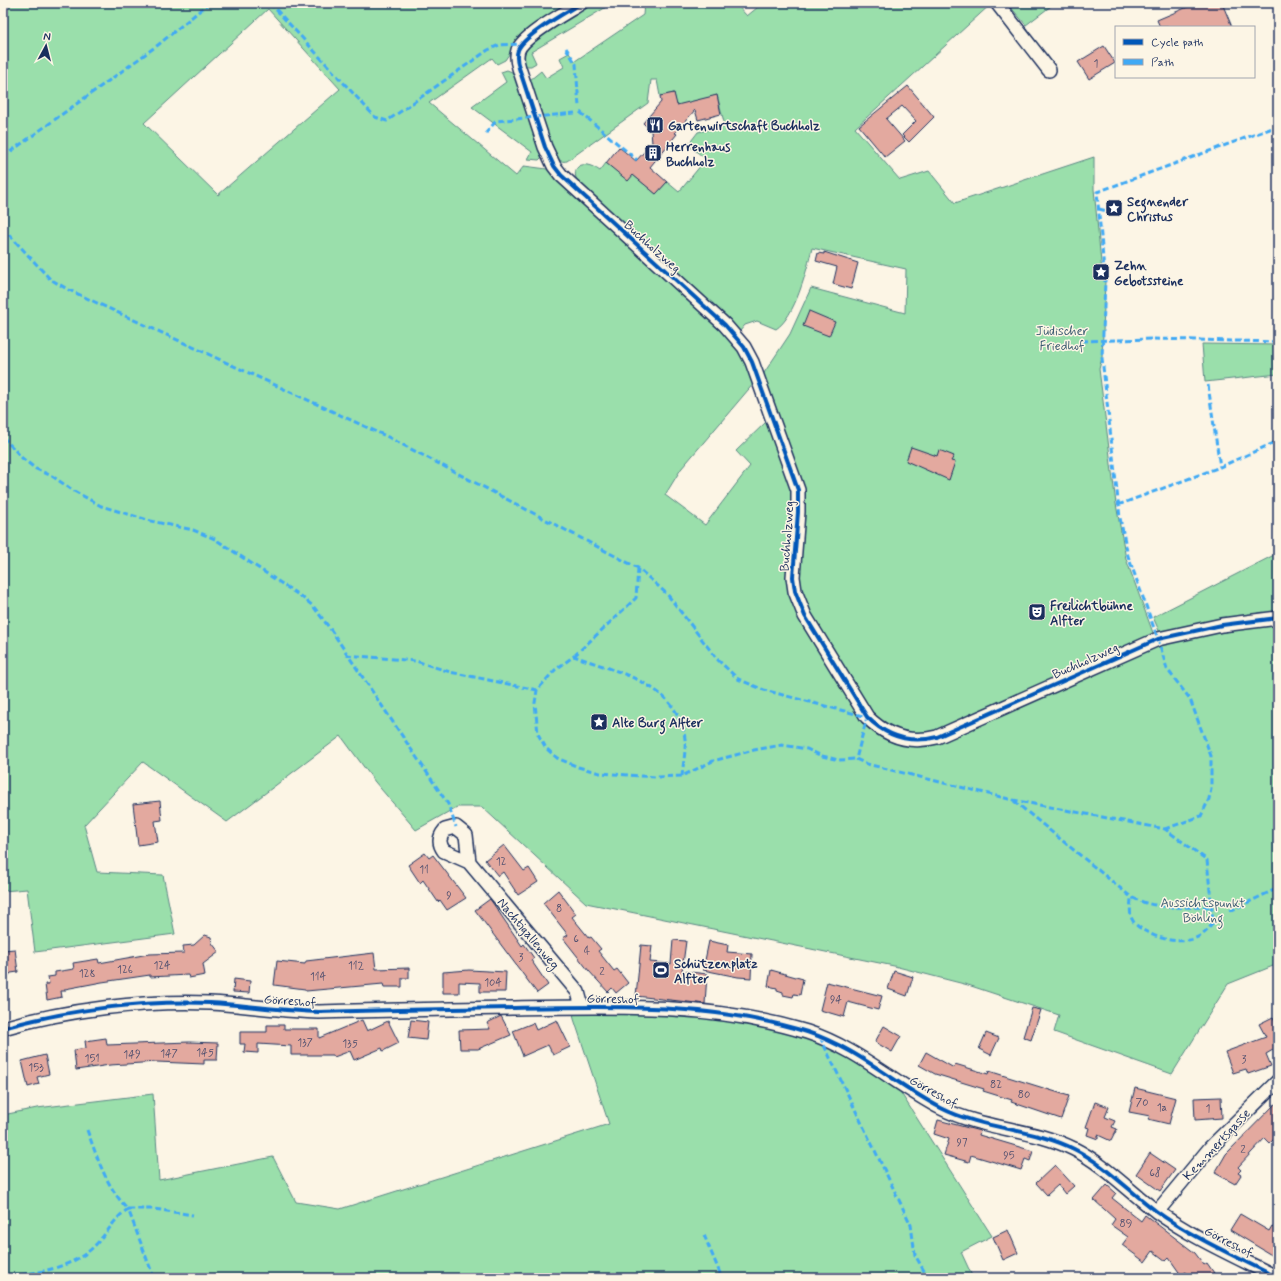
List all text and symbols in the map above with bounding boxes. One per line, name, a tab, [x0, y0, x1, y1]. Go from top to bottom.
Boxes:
north arrow	[26, 26, 66, 66]
legend	[1115, 26, 1255, 78]
text: N	[43, 30, 52, 44]
text: Cycle path	[1151, 35, 1203, 51]
text: Path	[1151, 55, 1174, 71]
house number: 1	[1094, 57, 1099, 71]
restaurant icon: Gartenwirtschaft Buchholz	[645, 115, 665, 135]
place label: Gartenwirtschaft Buchholz	[668, 118, 820, 135]
place label: Herrenhaus Buchholz	[666, 139, 730, 171]
building icon: Herrenhaus Buchholz	[643, 143, 663, 163]
place label: Segnender Christus	[1127, 194, 1189, 226]
place icon: Segnender Christus	[1104, 198, 1124, 218]
street label: Buchholzweg	[620, 217, 684, 277]
place label: Zehn Gebotssteine	[1114, 258, 1184, 290]
place icon: Zehn Gebotssteine	[1091, 262, 1111, 282]
park label: Jüdischer Friedhof	[1036, 323, 1089, 355]
street label: Buchholzweg	[777, 500, 798, 572]
place label: Freilichtbühne Alfter	[1050, 598, 1134, 630]
theatre icon: Freilichtbühne Alfter	[1027, 602, 1047, 622]
street label: Buchholzweg	[1050, 639, 1121, 684]
place icon: Alte Burg Alfter	[589, 712, 609, 732]
place label: Alte Burg Alfter	[612, 715, 704, 735]
house number: 12	[496, 855, 507, 869]
house number: 11	[419, 863, 429, 877]
house number: 9	[446, 889, 452, 903]
street label: Nachtigallenweg	[492, 895, 563, 974]
park label: Aussichtspunkt Böhling	[1161, 895, 1245, 929]
house number: 8	[556, 902, 562, 916]
house number: 6	[573, 932, 579, 946]
house number: 4	[584, 944, 591, 958]
house number: 3	[519, 951, 524, 965]
place label: Schützenplatz Alfter	[674, 956, 758, 988]
house number: 124	[153, 959, 171, 973]
house number: 112	[348, 959, 365, 973]
sports icon: Schützenplatz Alfter	[651, 960, 671, 980]
house number: 126	[117, 963, 133, 977]
house number: 2	[599, 965, 605, 979]
house number: 128	[79, 967, 95, 981]
house number: 114	[310, 970, 327, 984]
house number: 104	[484, 976, 502, 990]
street label: Görreshof	[263, 991, 317, 1012]
street label: Görreshof	[587, 991, 640, 1008]
house number: 94	[830, 993, 842, 1007]
house number: 137	[297, 1036, 313, 1050]
house number: 135	[342, 1037, 358, 1051]
house number: 145	[196, 1046, 214, 1060]
house number: 147	[160, 1047, 178, 1061]
house number: 149	[123, 1048, 141, 1062]
house number: 151	[84, 1052, 100, 1066]
house number: 3	[1242, 1053, 1247, 1067]
house number: 153	[28, 1061, 44, 1075]
street label: Görreshof	[906, 1072, 961, 1113]
house number: 82	[990, 1078, 1002, 1092]
house number: 80	[1018, 1088, 1030, 1102]
house number: 70	[1136, 1096, 1148, 1110]
house number: 1a	[1157, 1101, 1168, 1115]
house number: 1	[1206, 1102, 1211, 1116]
street label: Kemmertsgasse	[1180, 1106, 1255, 1184]
house number: 97	[957, 1136, 968, 1150]
house number: 2	[1240, 1143, 1246, 1157]
house number: 95	[1003, 1149, 1015, 1163]
house number: 68	[1149, 1166, 1161, 1180]
house number: 89	[1120, 1217, 1132, 1231]
street label: Görreshof	[1201, 1223, 1256, 1262]

